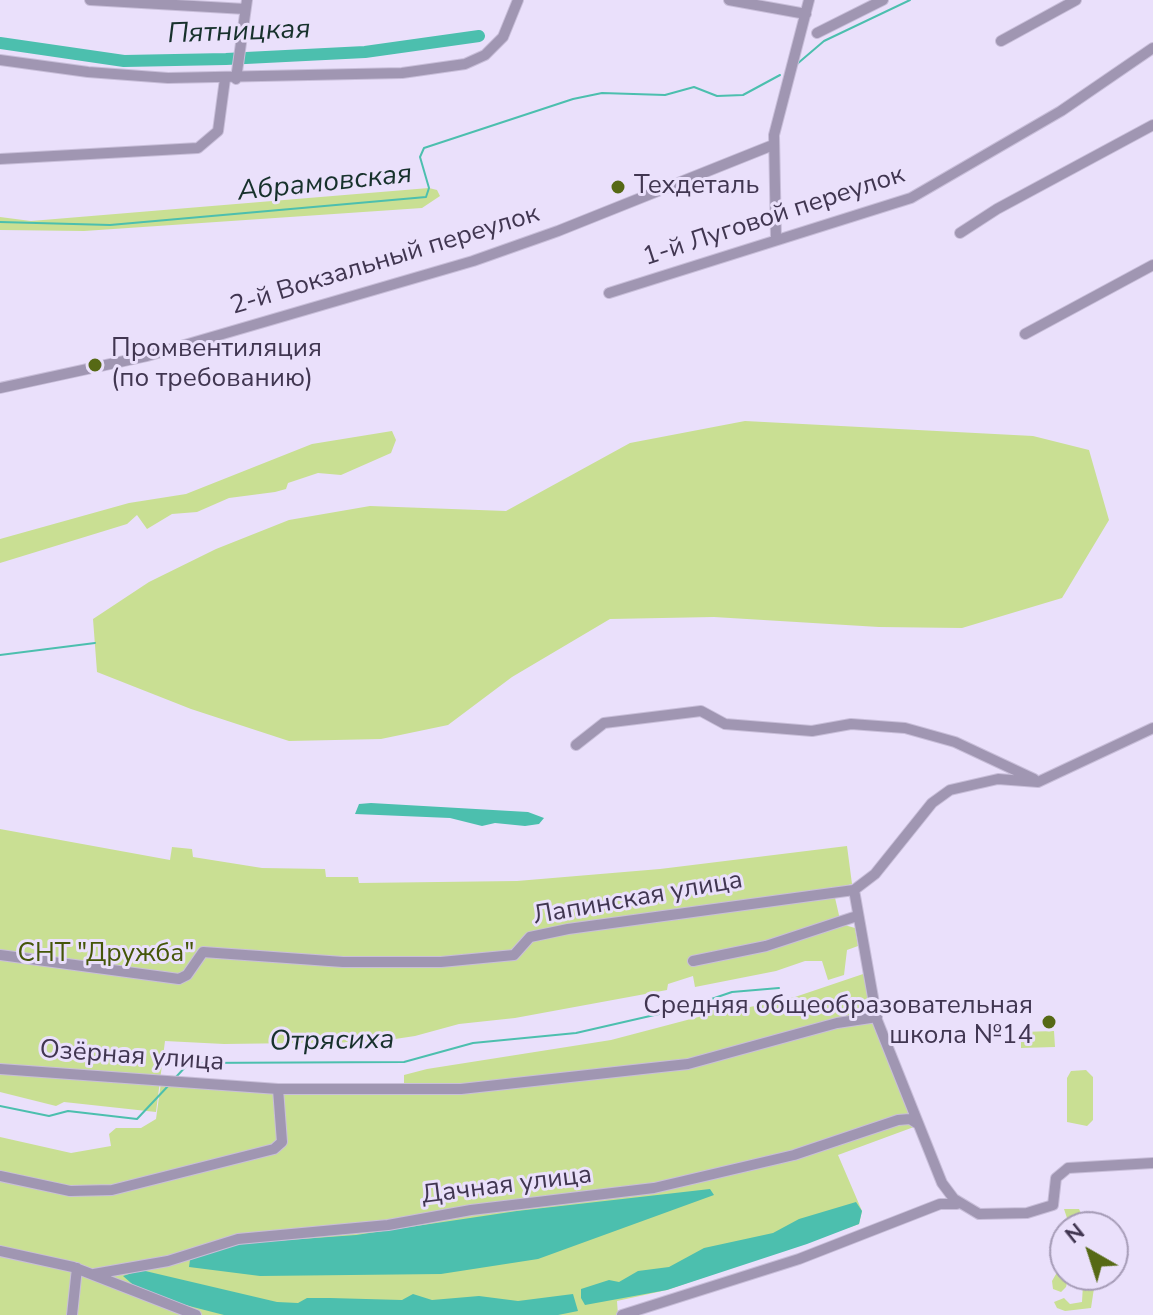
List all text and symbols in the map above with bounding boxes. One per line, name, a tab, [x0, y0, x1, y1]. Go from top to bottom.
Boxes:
water label: Пятницкая	[167, 14, 311, 52]
water label: Абрамовская	[236, 158, 414, 210]
street label: 1-й Луговой переулок	[639, 160, 909, 274]
place label: Техдеталь	[634, 171, 759, 203]
marker: Техдеталь	[609, 178, 627, 196]
street label: 2-й Вокзальный переулок	[227, 199, 543, 323]
place label: Промвентиляция (по требованию)	[111, 334, 322, 396]
marker: Промвентиляция (по требованию)	[86, 356, 104, 374]
street label: Лапинская улица	[531, 865, 745, 933]
park label: СНТ "Дружба"	[17, 939, 195, 971]
place label: Средняя общеобразовательная школа №14	[643, 991, 1033, 1052]
marker: Средняя общеобразовательная школа №14	[1040, 1013, 1058, 1031]
water label: Отрясиха	[269, 1024, 395, 1060]
street label: Озёрная улица	[39, 1035, 225, 1079]
street label: Дачная улица	[420, 1160, 594, 1212]
north arrow	[1049, 1211, 1129, 1291]
text: N	[1059, 1217, 1091, 1251]

